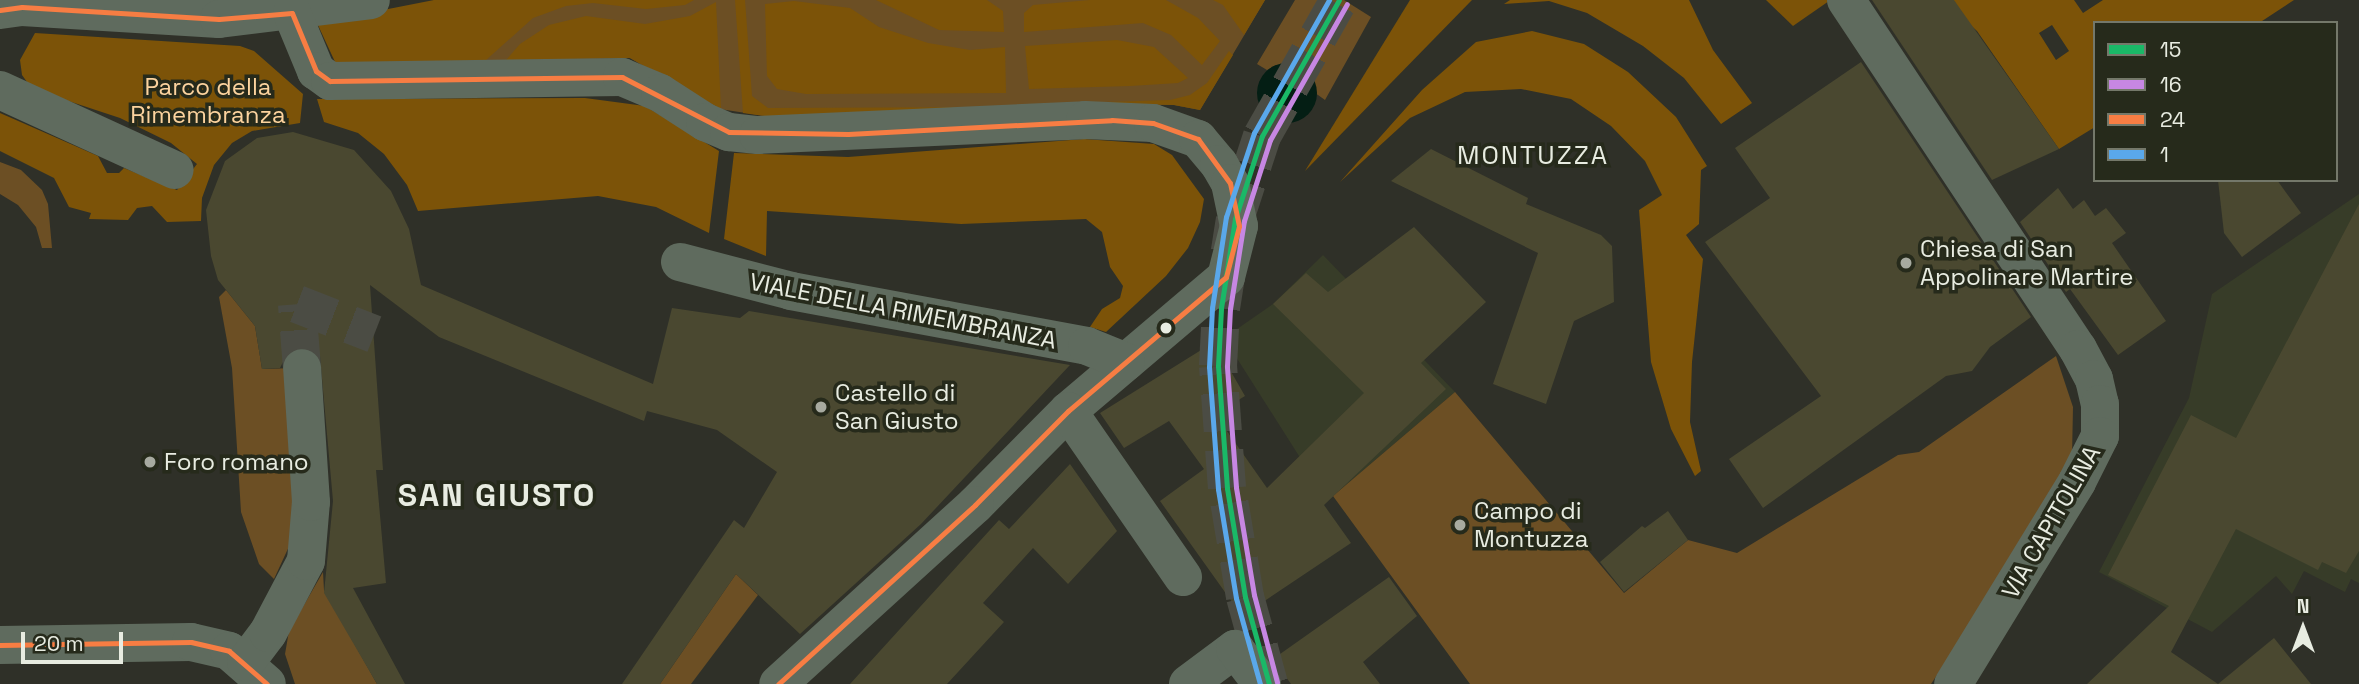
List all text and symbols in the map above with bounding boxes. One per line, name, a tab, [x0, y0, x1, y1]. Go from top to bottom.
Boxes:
legend	[2093, 21, 2338, 182]
text: 15	[2160, 36, 2181, 63]
text: 16	[2160, 71, 2182, 98]
park label: Parco della Rimembranza	[130, 73, 286, 129]
text: 24	[2160, 106, 2185, 133]
district label: MONTUZZA	[1458, 140, 1608, 172]
text: 1	[2160, 141, 2169, 168]
place label: Chiesa di San Appolinare Martire	[1920, 235, 2133, 291]
marker: Chiesa di San Appolinare Martire	[1898, 255, 1914, 271]
street label: VIALE DELLA RIMEMBRANZA	[747, 267, 1059, 355]
unlabelled marker	[1159, 321, 1173, 335]
place label: Castello di San Giusto	[835, 379, 959, 435]
marker: Castello di San Giusto	[813, 399, 829, 415]
street label: VIA CAPITOLINA	[1996, 440, 2106, 604]
place label: Foro romano	[164, 448, 309, 476]
marker: Foro romano	[142, 454, 158, 470]
district label: SAN GIUSTO	[399, 476, 595, 514]
place label: Campo di Montuzza	[1474, 497, 1588, 553]
marker: Campo di Montuzza	[1452, 517, 1468, 533]
north arrow	[2268, 593, 2338, 663]
text: N	[2297, 594, 2309, 619]
scale bar	[24, 618, 126, 662]
text: 20 m	[34, 630, 84, 657]

